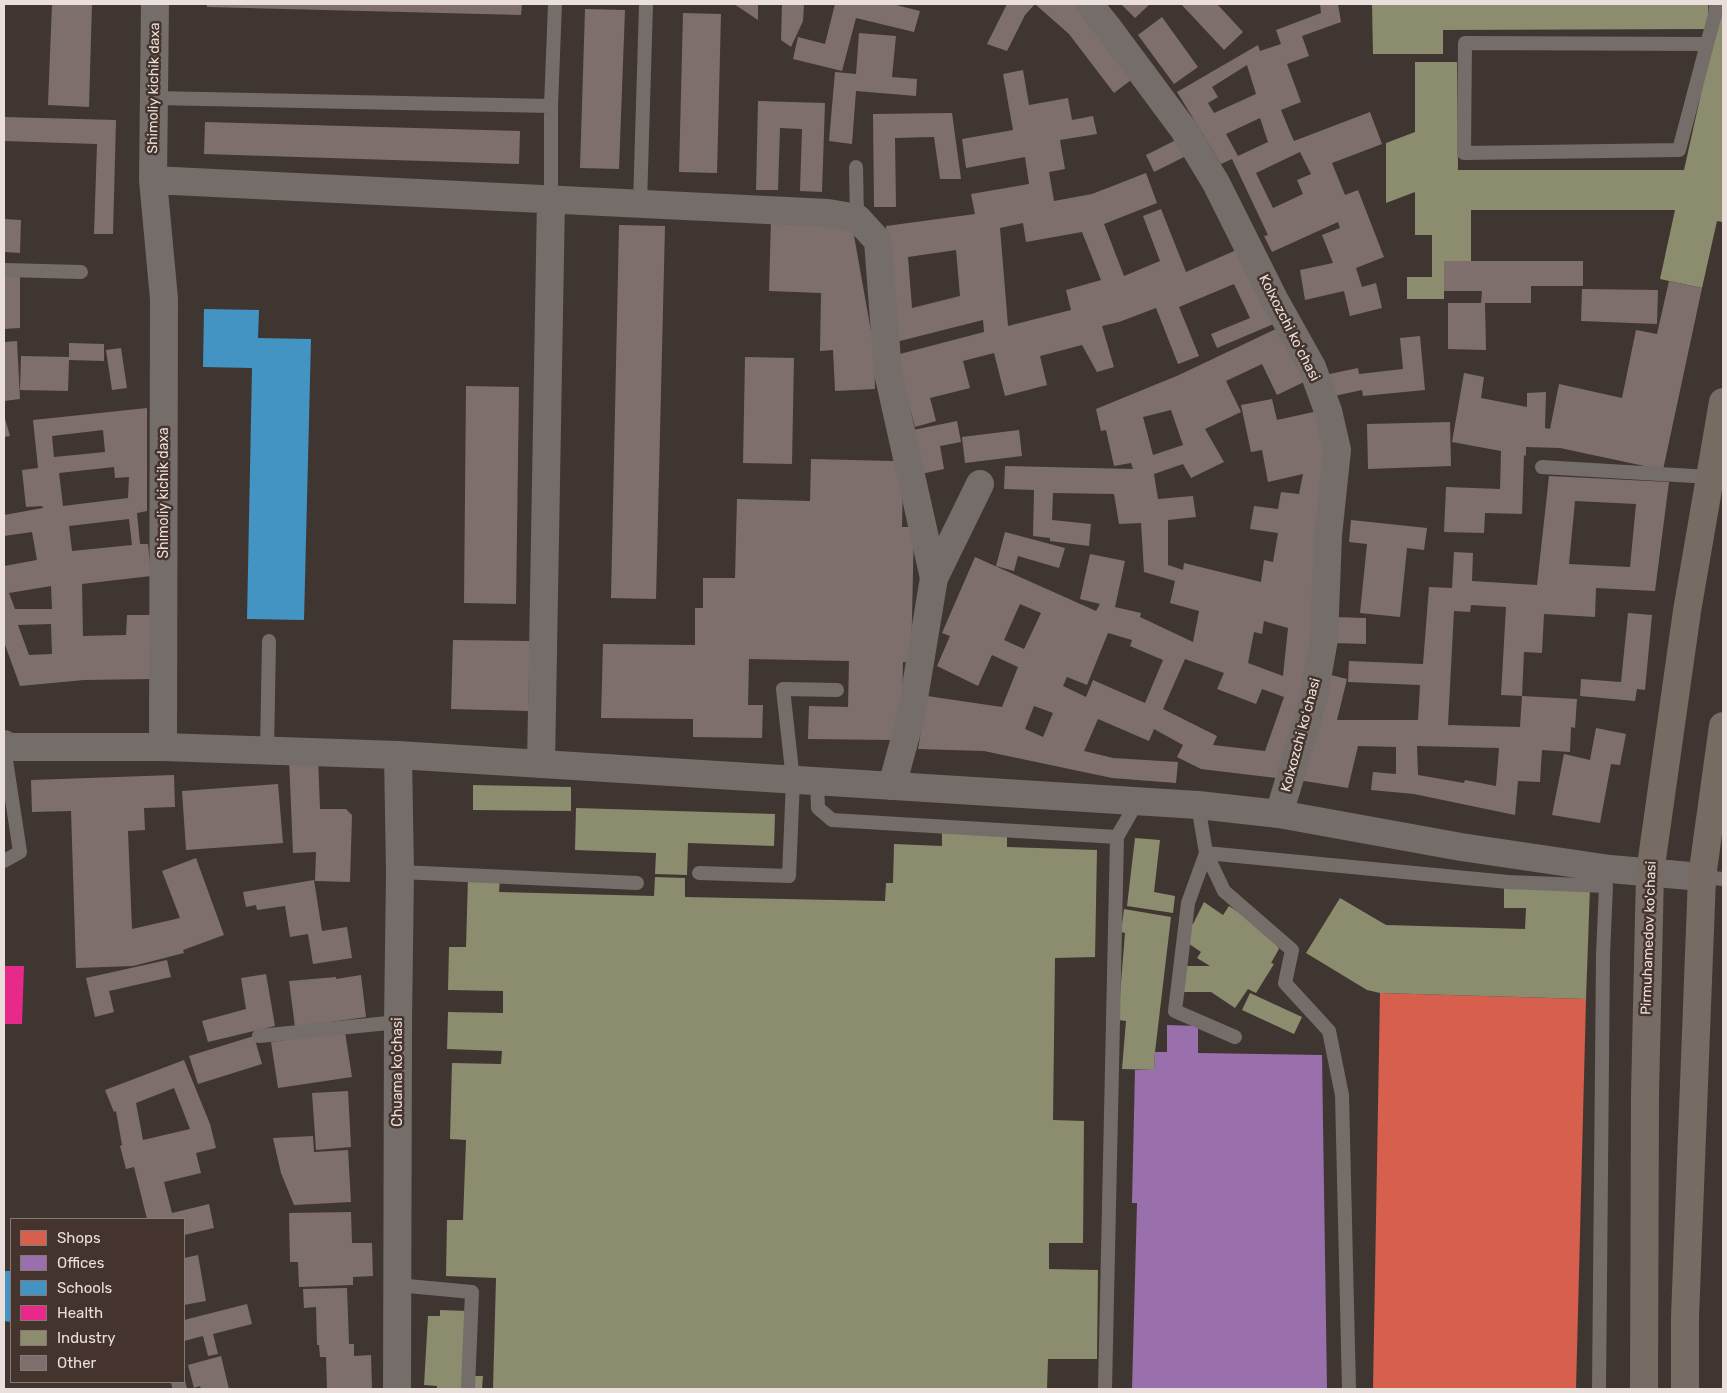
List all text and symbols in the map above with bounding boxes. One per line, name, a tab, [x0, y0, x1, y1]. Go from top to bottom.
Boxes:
street label: Shimoliy kichik daxa	[144, 22, 164, 154]
street label: Kolxozchi koʻchasi	[1255, 272, 1323, 384]
street label: Shimoliy kichik daxa	[156, 427, 172, 559]
street label: Kolxozchi koʻchasi	[1278, 676, 1324, 794]
street label: Pirmuhamedov ko'chasi	[1638, 861, 1660, 1015]
street label: Chuama ko'chasi	[390, 1017, 406, 1127]
legend	[10, 1218, 185, 1383]
text: Shops	[57, 1229, 101, 1247]
text: Offices	[57, 1254, 104, 1272]
text: Schools	[57, 1279, 112, 1297]
text: Health	[57, 1304, 103, 1322]
text: Industry	[57, 1329, 116, 1347]
text: Other	[57, 1354, 96, 1372]

